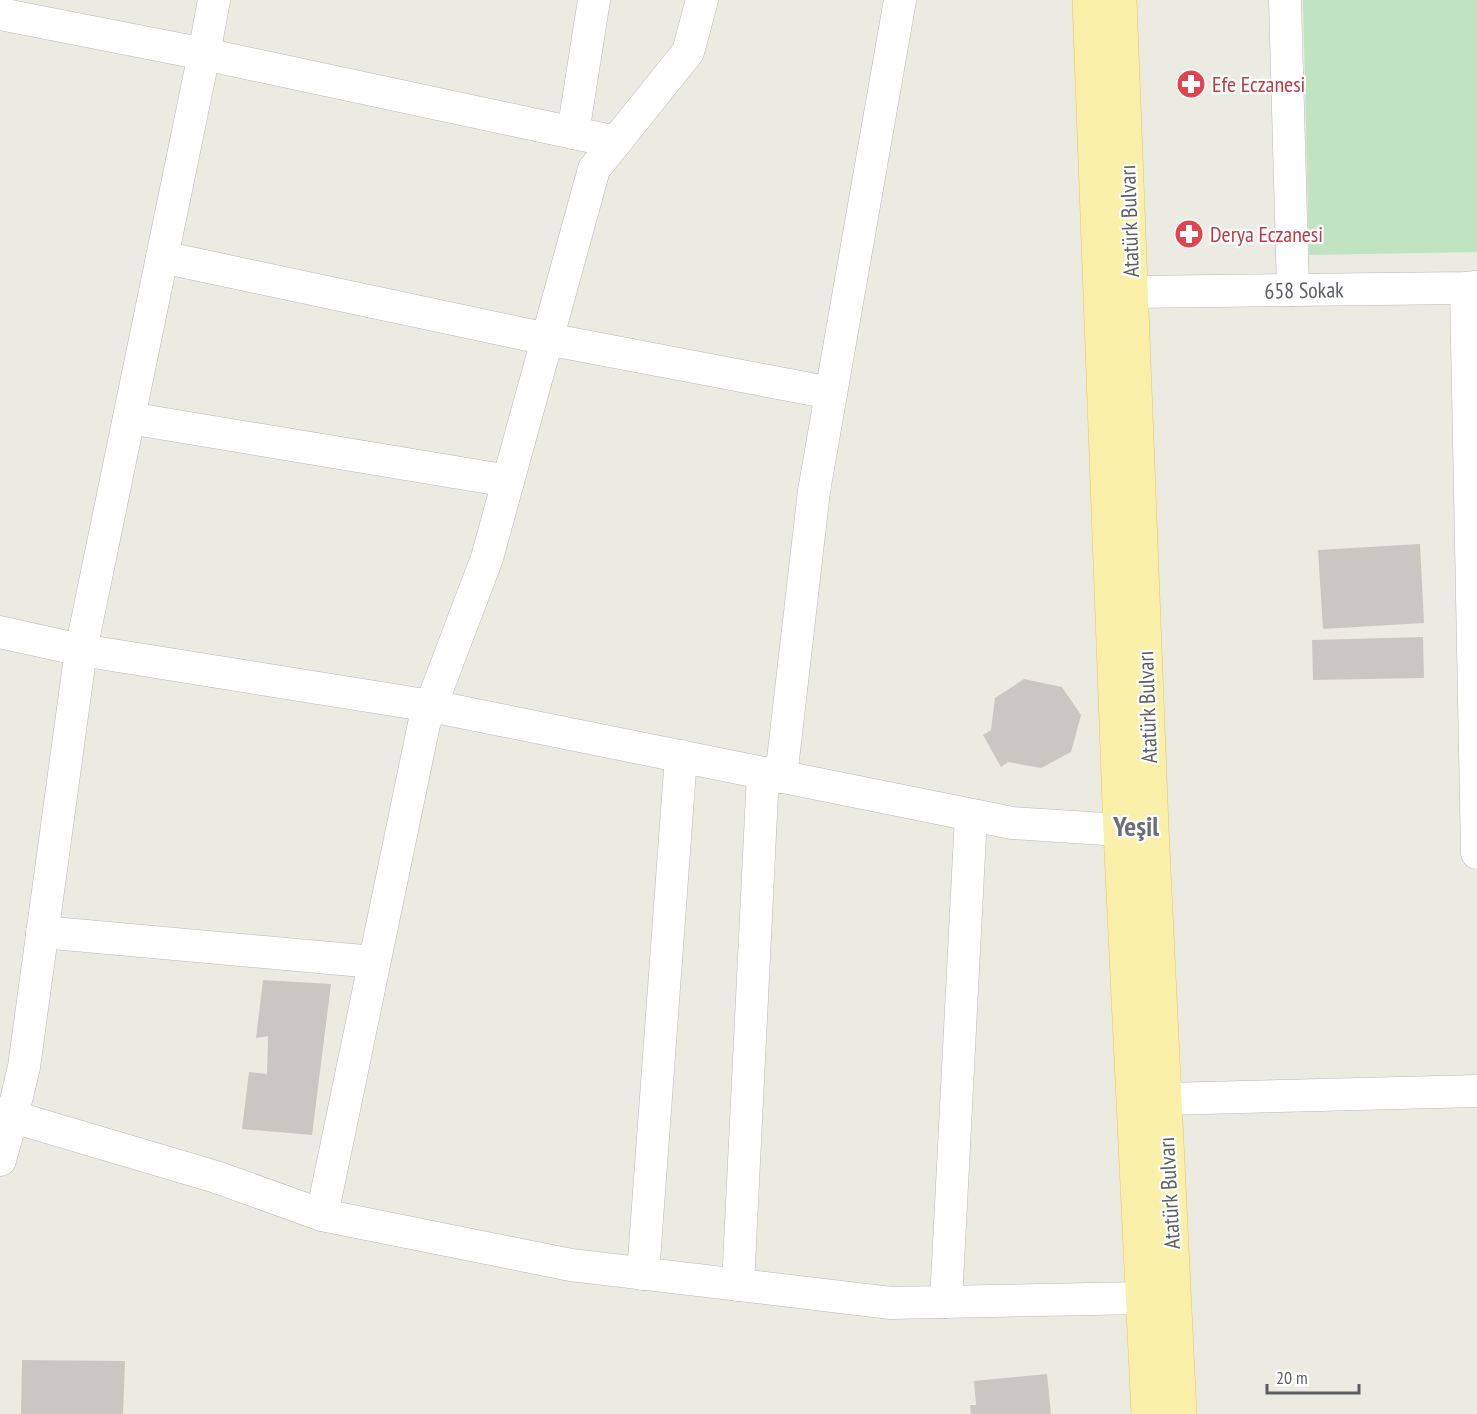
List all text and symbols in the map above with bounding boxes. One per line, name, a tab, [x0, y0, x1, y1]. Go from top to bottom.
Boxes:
pharmacy icon: Efe Eczanesi	[1175, 68, 1207, 100]
place label: Efe Eczanesi	[1212, 70, 1305, 98]
street label: Atatürk Bulvarı	[1113, 164, 1145, 278]
pharmacy icon: Derya Eczanesi	[1173, 218, 1205, 250]
place label: Derya Eczanesi	[1210, 220, 1323, 248]
street label: 658 Sokak	[1264, 275, 1344, 305]
street label: Atatürk Bulvarı	[1131, 650, 1163, 764]
district label: Yeşil	[1112, 807, 1159, 844]
street label: Atatürk Bulvarı	[1152, 1136, 1186, 1250]
scale bar	[1267, 1357, 1358, 1395]
text: 20 m	[1276, 1366, 1308, 1389]

